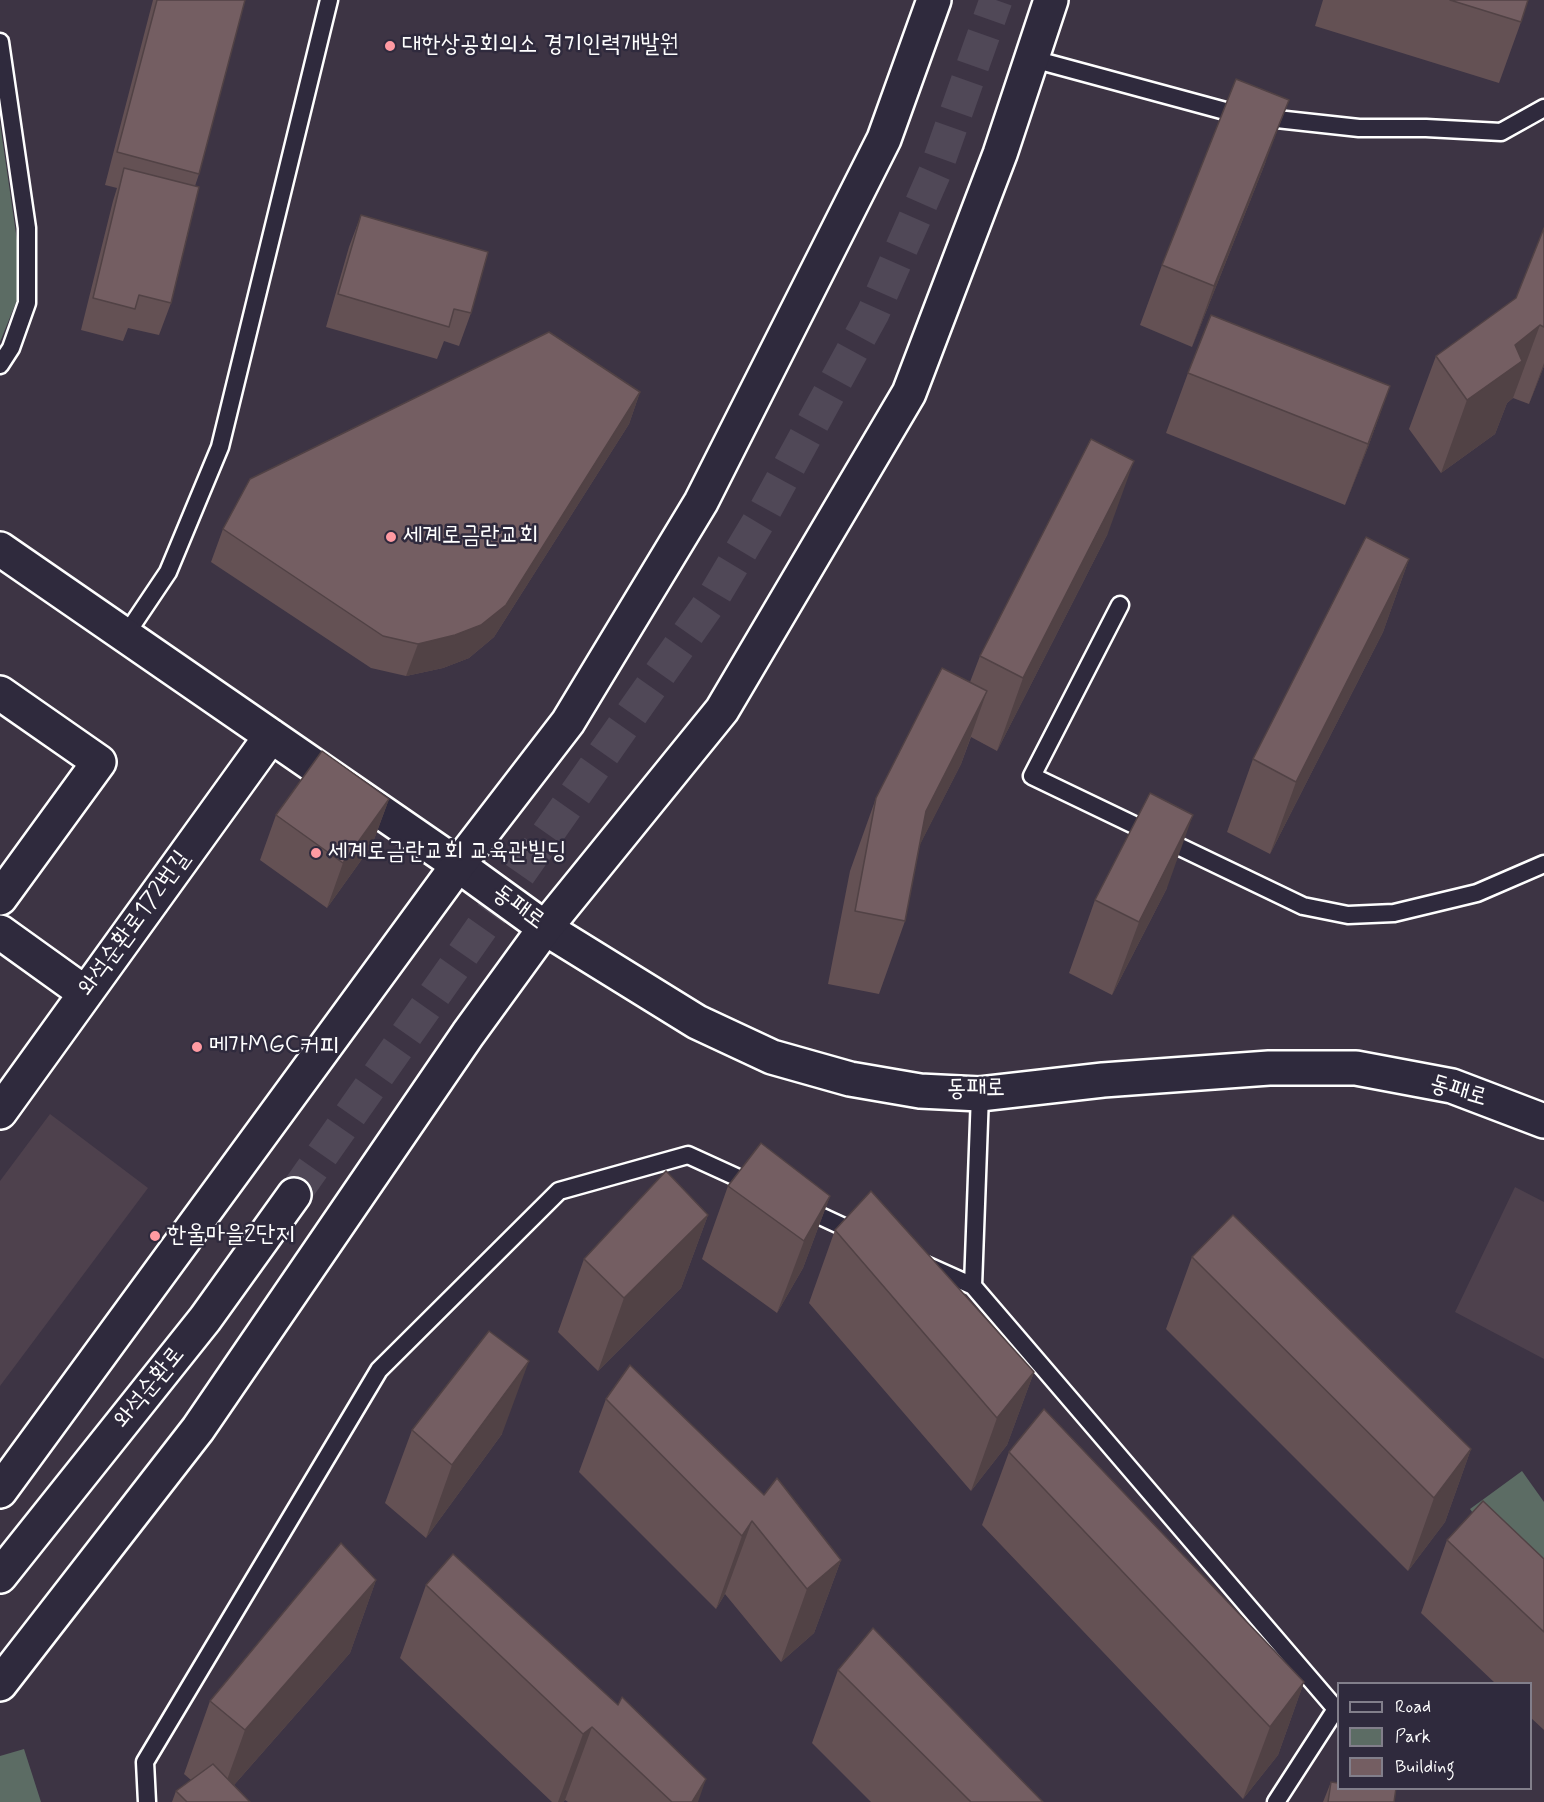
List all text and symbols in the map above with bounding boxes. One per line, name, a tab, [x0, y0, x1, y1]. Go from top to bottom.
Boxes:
place label: 대한상공회의소 경기인력개발원	[402, 32, 679, 60]
marker: 대한상공회의소 경기인력개발원	[383, 39, 397, 53]
place label: 세계로금란교회	[403, 523, 538, 551]
marker: 세계로금란교회	[384, 530, 398, 544]
place label: 세계로금란교회 교육관빌딩	[328, 839, 566, 867]
street label: 와석순환로172번길	[73, 846, 197, 1002]
marker: 세계로금란교회 교육관빌딩	[309, 846, 323, 860]
street label: 동패로	[486, 879, 550, 937]
place label: 메가MGC커피	[209, 1033, 339, 1061]
marker: 메가MGC커피	[190, 1040, 204, 1054]
street label: 동패로	[1426, 1070, 1490, 1114]
street label: 동패로	[947, 1075, 1005, 1105]
place label: 한울마을2단지	[167, 1222, 295, 1250]
marker: 한울마을2단지	[148, 1229, 162, 1243]
street label: 와석순환로	[108, 1341, 192, 1435]
legend	[1337, 1682, 1532, 1790]
text: Road	[1395, 1695, 1431, 1719]
text: Park	[1395, 1725, 1431, 1749]
text: Building	[1395, 1755, 1455, 1779]

